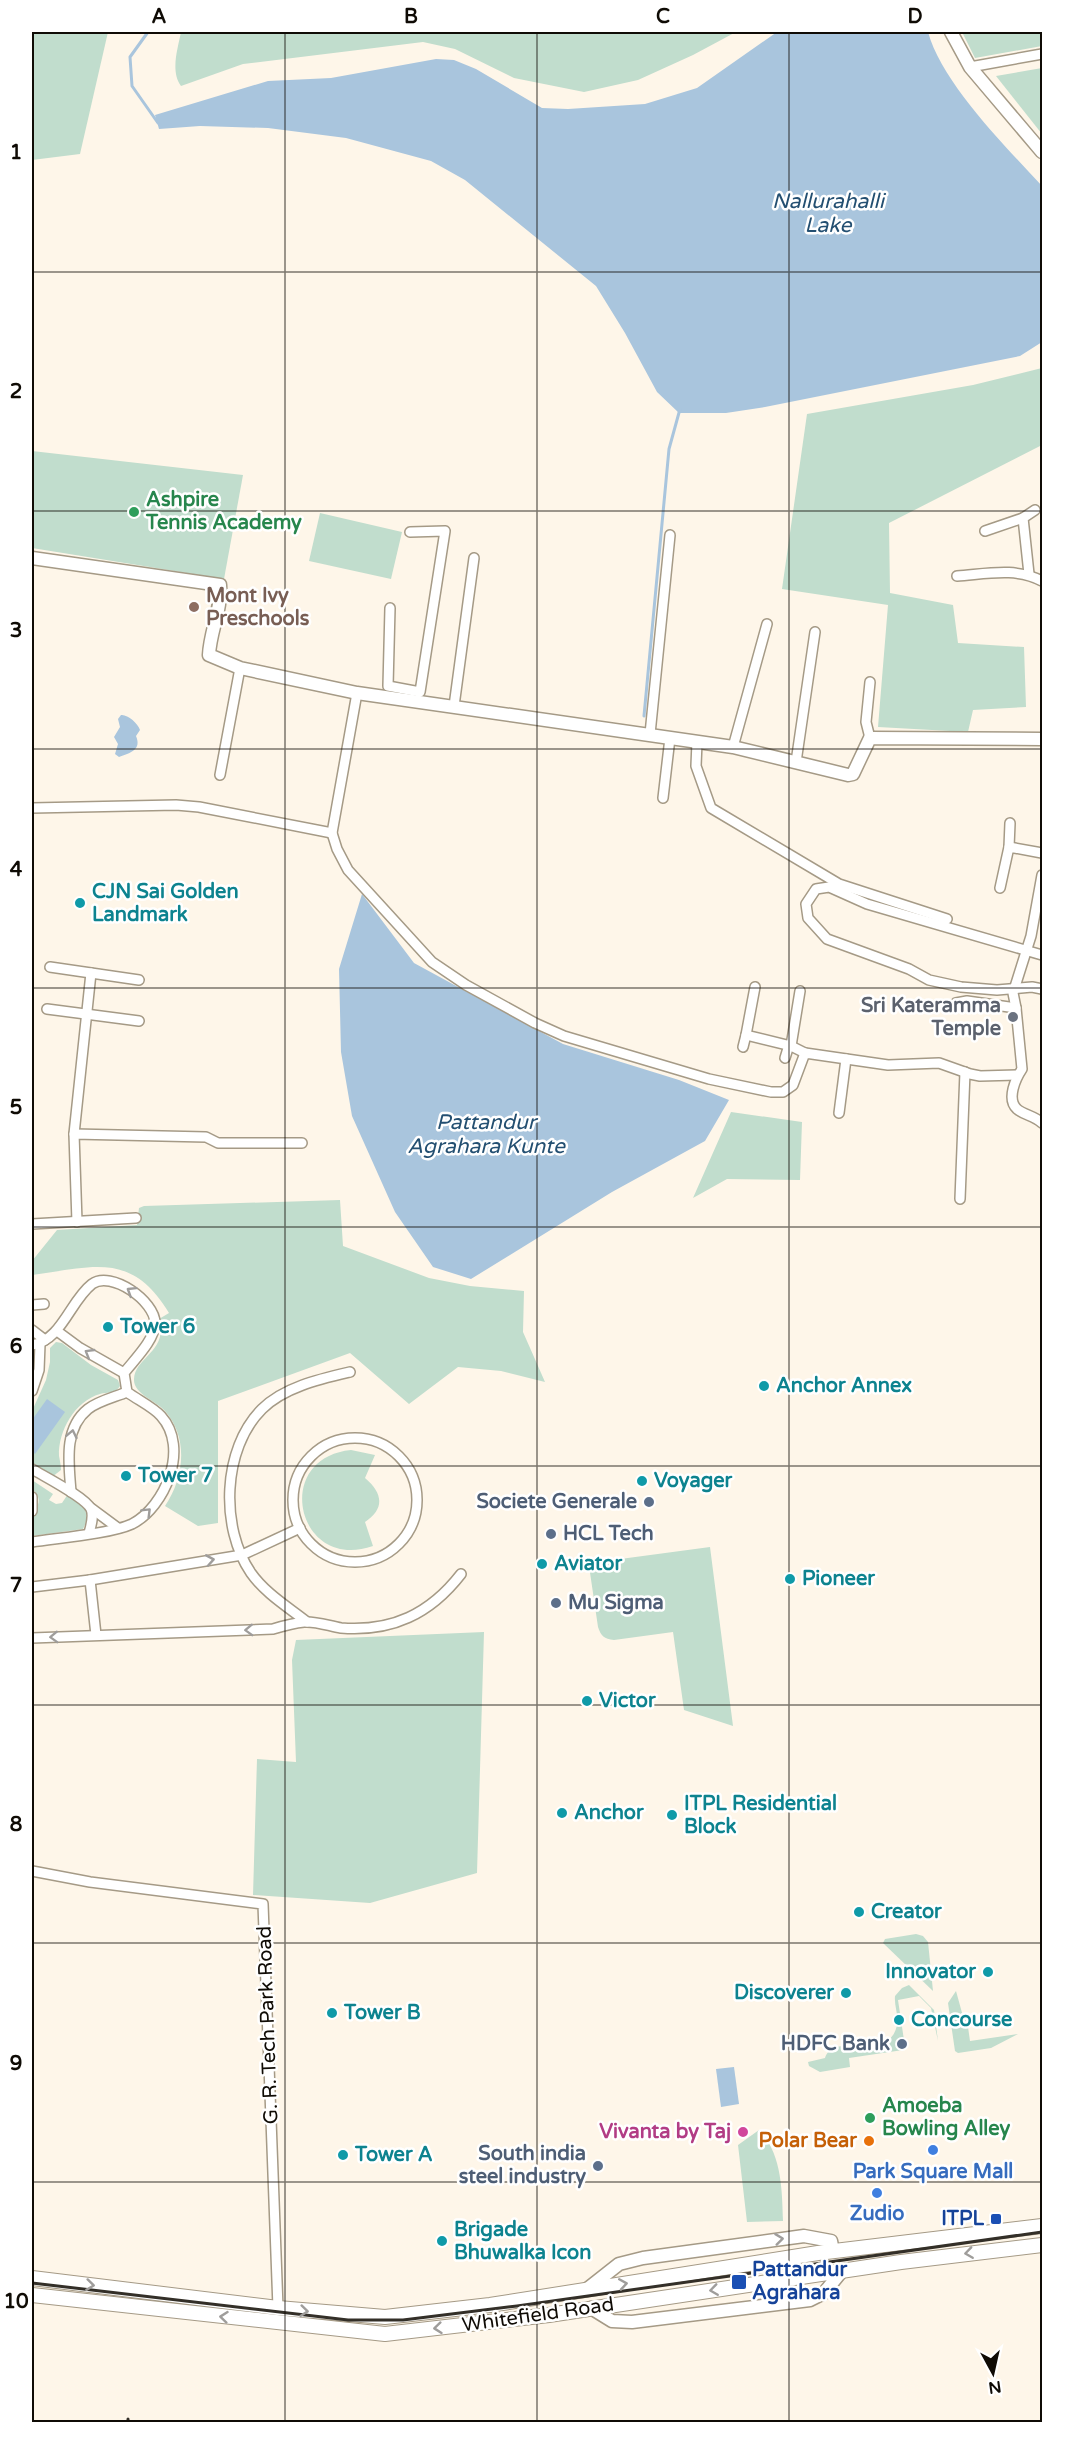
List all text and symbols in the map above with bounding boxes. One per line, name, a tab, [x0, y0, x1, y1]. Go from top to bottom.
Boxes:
text: A	[152, 5, 167, 29]
text: B	[404, 5, 418, 29]
text: C	[656, 5, 670, 29]
text: D	[907, 5, 923, 29]
text: 1	[10, 141, 22, 165]
water label: Nallurahalli Lake	[772, 189, 887, 238]
text: 2	[10, 380, 22, 404]
place label: Ashpire Tennis Academy	[145, 488, 302, 535]
marker: Ashpire Tennis Academy	[127, 505, 141, 519]
place label: Mont Ivy Preschools	[206, 584, 310, 631]
marker: Mont Ivy Preschools	[187, 600, 201, 614]
text: 3	[10, 619, 22, 643]
text: 4	[10, 858, 23, 882]
place label: CJN Sai Golden Landmark	[92, 880, 239, 927]
marker: CJN Sai Golden Landmark	[73, 896, 87, 910]
place label: Sri Kateramma Temple	[861, 994, 1001, 1041]
marker: Sri Kateramma Temple	[1006, 1010, 1020, 1024]
text: 5	[10, 1096, 22, 1120]
water label: Pattandur Agrahara Kunte	[407, 1110, 566, 1159]
one-way arrow	[127, 1287, 137, 1298]
place label: Tower 6	[119, 1315, 195, 1339]
marker: Tower 6	[101, 1320, 115, 1334]
text: 6	[10, 1335, 22, 1359]
one-way arrow	[85, 1349, 95, 1360]
place label: Anchor Annex	[776, 1374, 912, 1398]
marker: Anchor Annex	[757, 1379, 771, 1393]
one-way arrow	[65, 1430, 78, 1440]
place label: Tower 7	[137, 1464, 213, 1488]
marker: Tower 7	[119, 1469, 133, 1483]
place label: Voyager	[654, 1469, 733, 1493]
marker: Voyager	[635, 1474, 649, 1488]
place label: Societe Generale	[476, 1490, 637, 1514]
marker: Societe Generale	[642, 1495, 656, 1509]
one-way arrow	[139, 1508, 150, 1519]
place label: HCL Tech	[563, 1522, 654, 1546]
marker: HCL Tech	[544, 1527, 558, 1541]
place label: Aviator	[554, 1552, 622, 1576]
one-way arrow	[204, 1554, 214, 1567]
marker: Aviator	[535, 1557, 549, 1571]
place label: Pioneer	[802, 1567, 875, 1591]
marker: Pioneer	[783, 1572, 797, 1586]
text: 7	[10, 1574, 22, 1598]
place label: Mu Sigma	[568, 1591, 664, 1615]
marker: Mu Sigma	[549, 1596, 563, 1610]
one-way arrow	[245, 1623, 254, 1636]
one-way arrow	[50, 1631, 59, 1644]
place label: Victor	[599, 1689, 656, 1713]
marker: Victor	[580, 1694, 594, 1708]
place label: ITPL Residential Block	[684, 1792, 837, 1839]
place label: Anchor	[574, 1801, 644, 1825]
marker: Anchor	[555, 1806, 569, 1820]
marker: ITPL Residential Block	[665, 1808, 679, 1822]
text: 8	[10, 1813, 22, 1837]
place label: Creator	[871, 1900, 942, 1924]
marker: Creator	[852, 1905, 866, 1919]
street label: G. R. Tech Park Road	[253, 1925, 283, 2125]
place label: Innovator	[885, 1960, 976, 1984]
marker: Innovator	[981, 1965, 995, 1979]
place label: Discoverer	[734, 1981, 834, 2005]
marker: Discoverer	[839, 1986, 853, 2000]
place label: Tower B	[343, 2001, 421, 2025]
marker: Tower B	[325, 2006, 339, 2020]
place label: Concourse	[911, 2008, 1012, 2032]
marker: Concourse	[892, 2013, 906, 2027]
place label: HDFC Bank	[781, 2032, 890, 2056]
marker: HDFC Bank	[895, 2037, 909, 2051]
text: 9	[10, 2052, 22, 2076]
place label: Amoeba Bowling Alley	[882, 2094, 1011, 2141]
marker: Amoeba Bowling Alley	[863, 2111, 877, 2125]
place label: Vivanta by Taj	[599, 2120, 731, 2144]
marker: Vivanta by Taj	[736, 2125, 750, 2139]
place label: Polar Bear	[759, 2129, 857, 2153]
marker: Polar Bear	[862, 2134, 876, 2148]
place label: South india steel industry	[459, 2142, 586, 2189]
place label: Tower A	[354, 2143, 433, 2167]
marker: Park Square Mall	[926, 2143, 940, 2157]
marker: Tower A	[336, 2148, 350, 2162]
marker: South india steel industry	[591, 2159, 605, 2173]
place label: Park Square Mall	[853, 2160, 1013, 2184]
marker: Zudio	[870, 2186, 884, 2200]
place label: Zudio	[850, 2202, 904, 2226]
place label: ITPL	[941, 2207, 984, 2231]
marker: ITPL	[989, 2212, 1003, 2226]
place label: Brigade Bhuwalka Icon	[454, 2218, 591, 2265]
one-way arrow	[775, 2233, 784, 2245]
marker: Brigade Bhuwalka Icon	[435, 2234, 449, 2248]
one-way arrow	[964, 2246, 973, 2259]
place label: Pattandur Agrahara	[752, 2258, 847, 2305]
marker: Pattandur Agrahara	[730, 2273, 748, 2291]
one-way arrow	[85, 2278, 94, 2291]
one-way arrow	[618, 2279, 627, 2291]
one-way arrow	[709, 2284, 719, 2296]
text: 10	[3, 2290, 29, 2314]
street label: Whitefield Road	[460, 2292, 616, 2338]
one-way arrow	[299, 2304, 309, 2317]
one-way arrow	[219, 2311, 228, 2324]
one-way arrow	[433, 2321, 442, 2334]
north arrow	[963, 2343, 1023, 2403]
text: N	[987, 2376, 1003, 2398]

